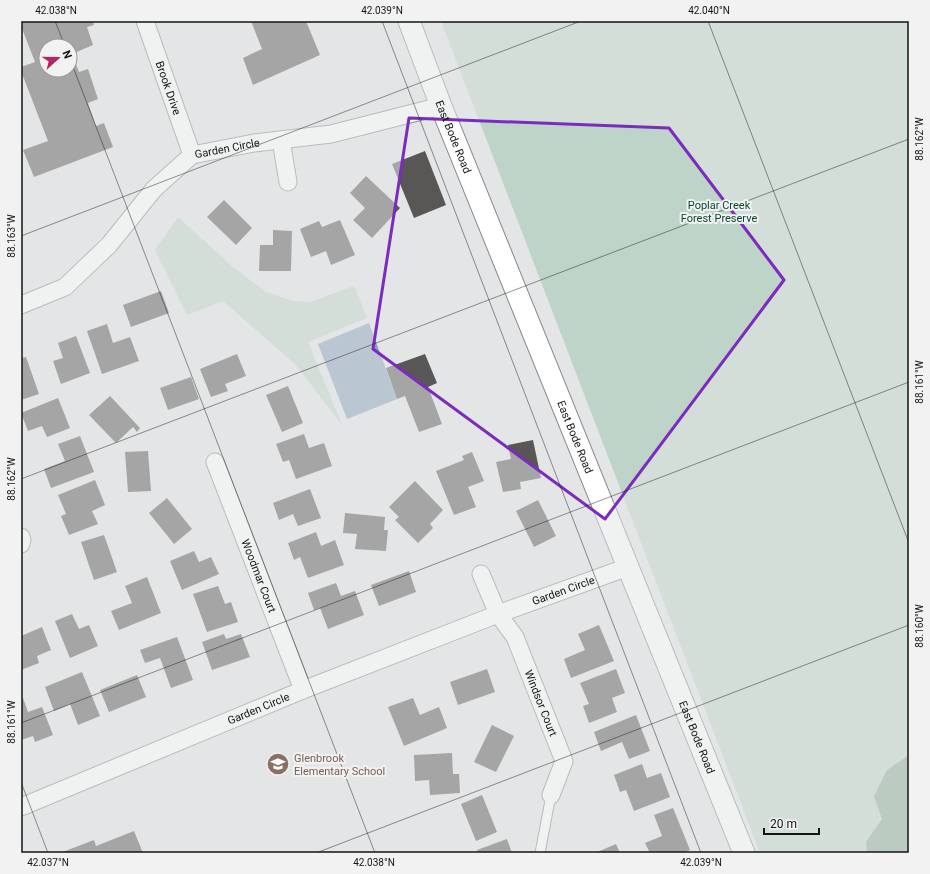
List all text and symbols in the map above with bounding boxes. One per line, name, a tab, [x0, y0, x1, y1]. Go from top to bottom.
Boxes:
text: 42.038°N	[35, 5, 77, 16]
text: 42.039°N	[361, 5, 403, 16]
text: 42.040°N	[688, 5, 730, 16]
north arrow	[38, 38, 78, 78]
text: N	[59, 49, 74, 61]
street label: Brook Drive	[153, 59, 184, 117]
street label: East Bode Road	[433, 99, 474, 175]
text: 88.162°W	[914, 117, 925, 161]
street label: Garden Circle	[194, 136, 260, 161]
park label: Poplar Creek Forest Preserve	[681, 199, 757, 225]
text: 88.163°W	[6, 214, 17, 258]
text: 88.161°W	[914, 360, 925, 404]
street label: East Bode Road	[555, 399, 596, 475]
text: 88.162°W	[6, 457, 17, 501]
street label: Woodmar Court	[239, 537, 279, 615]
street label: Garden Circle	[530, 573, 597, 608]
text: 88.160°W	[914, 604, 925, 648]
street label: Windsor Court	[522, 668, 560, 738]
street label: Garden Circle	[226, 690, 291, 727]
street label: East Bode Road	[676, 699, 718, 776]
text: 88.161°W	[6, 700, 17, 744]
school or university icon: Glenbrook Elementary School	[265, 751, 291, 777]
place label: Glenbrook Elementary School	[294, 752, 385, 778]
scale bar	[764, 810, 819, 836]
text: 20 m	[770, 817, 797, 831]
text: 42.037°N	[27, 857, 69, 868]
text: 42.038°N	[353, 857, 395, 868]
text: 42.039°N	[680, 857, 722, 868]

